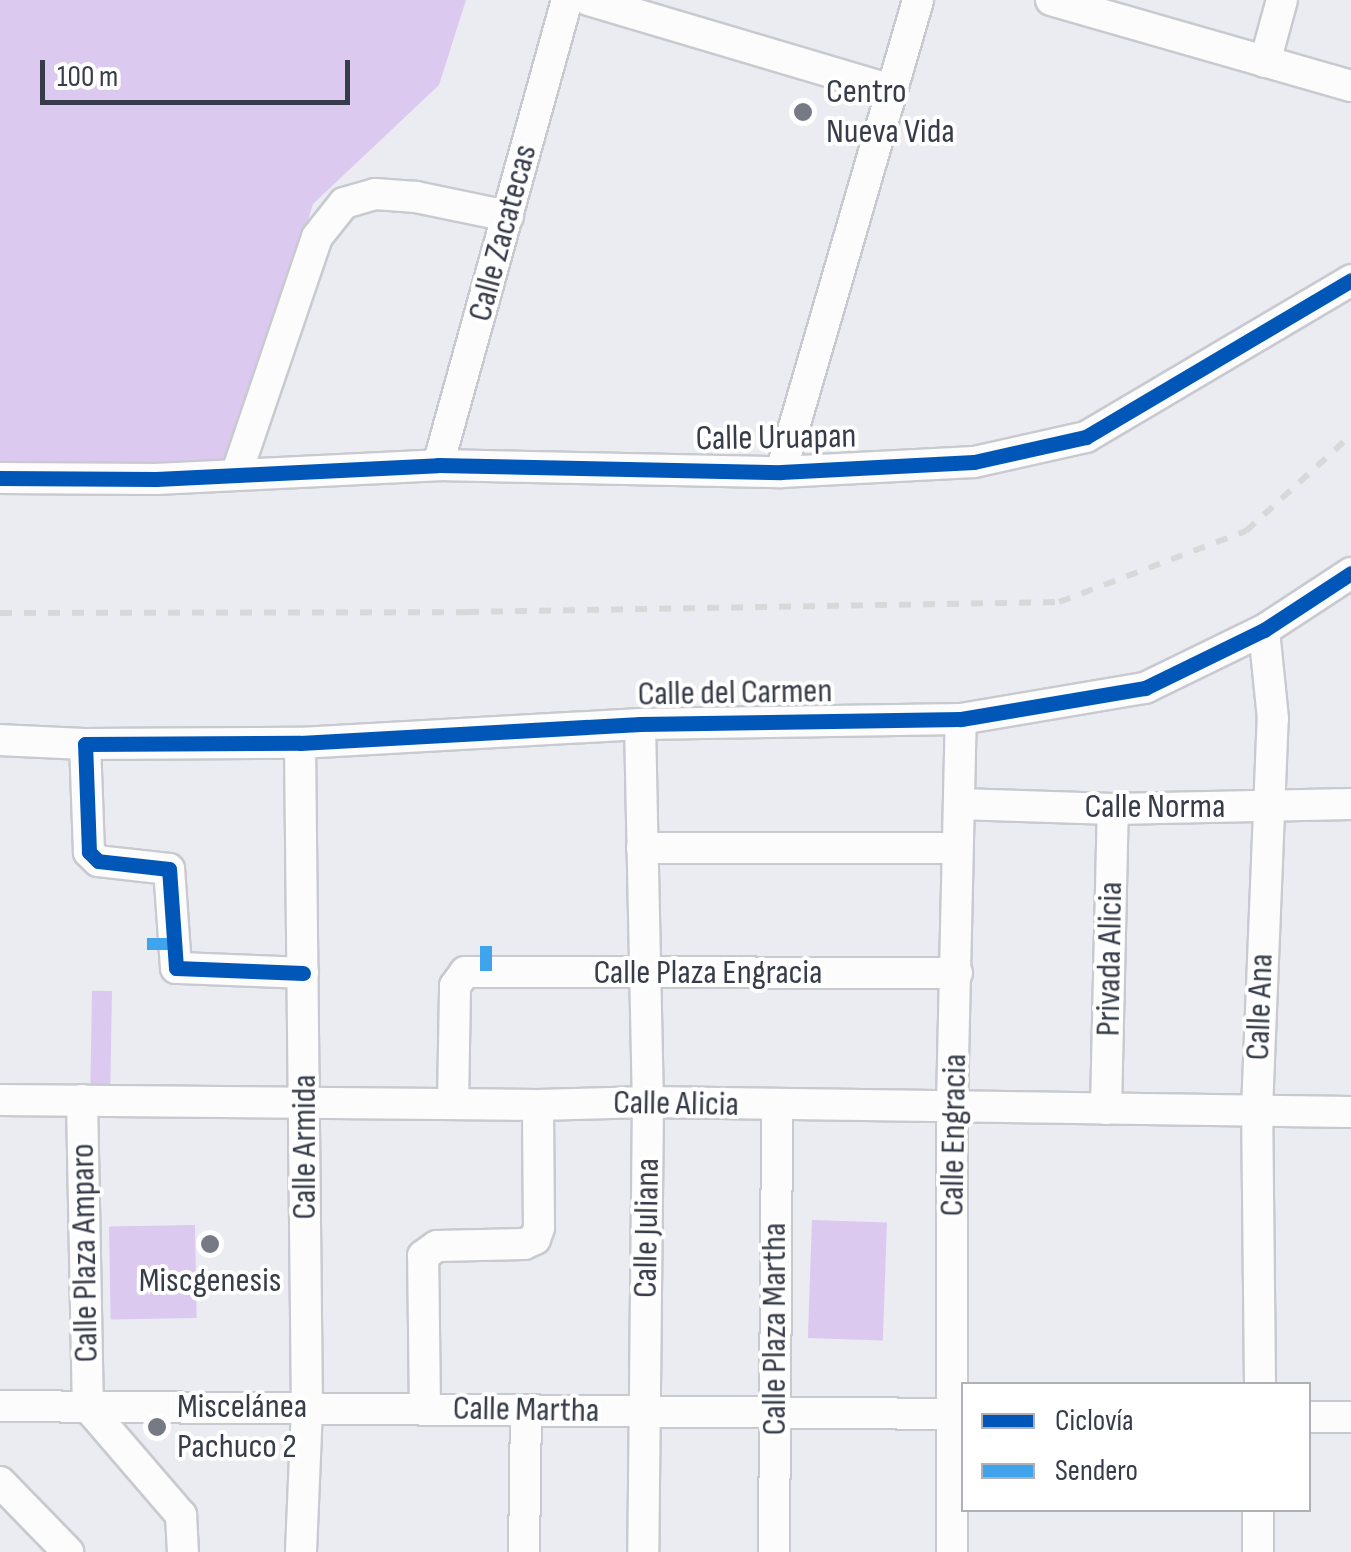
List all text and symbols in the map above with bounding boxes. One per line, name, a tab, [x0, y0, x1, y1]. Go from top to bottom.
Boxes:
scale bar	[45, 40, 355, 102]
text: 100 m	[57, 59, 118, 95]
place label: Centro Nueva Vida	[826, 71, 955, 153]
marker: Centro Nueva Vida	[790, 99, 816, 125]
street label: Calle Zacatecas	[459, 140, 547, 326]
street label: Calle Uruapan	[695, 416, 857, 460]
street label: Calle del Carmen	[637, 670, 833, 716]
street label: Calle Norma	[1085, 786, 1225, 828]
street label: Privada Alicia	[1088, 881, 1132, 1037]
street label: Calle Plaza Engracia	[593, 952, 823, 994]
street label: Calle Ana	[1237, 953, 1283, 1061]
street label: Calle Engracia	[932, 1053, 976, 1217]
street label: Calle Armida	[284, 1074, 326, 1220]
street label: Calle Alicia	[613, 1082, 739, 1126]
street label: Calle Plaza Amparo	[62, 1143, 108, 1363]
street label: Calle Juliana	[625, 1158, 669, 1298]
street label: Calle Plaza Martha	[754, 1223, 796, 1435]
marker: Miscgenesis	[199, 1233, 221, 1255]
place label: Miscgenesis	[139, 1260, 281, 1302]
legend	[961, 1382, 1311, 1512]
place label: Miscelánea Pachuco 2	[177, 1386, 307, 1468]
street label: Calle Martha	[452, 1388, 600, 1432]
text: Ciclovía	[1055, 1403, 1134, 1439]
marker: Miscelánea Pachuco 2	[146, 1416, 168, 1438]
text: Sendero	[1055, 1453, 1138, 1489]

